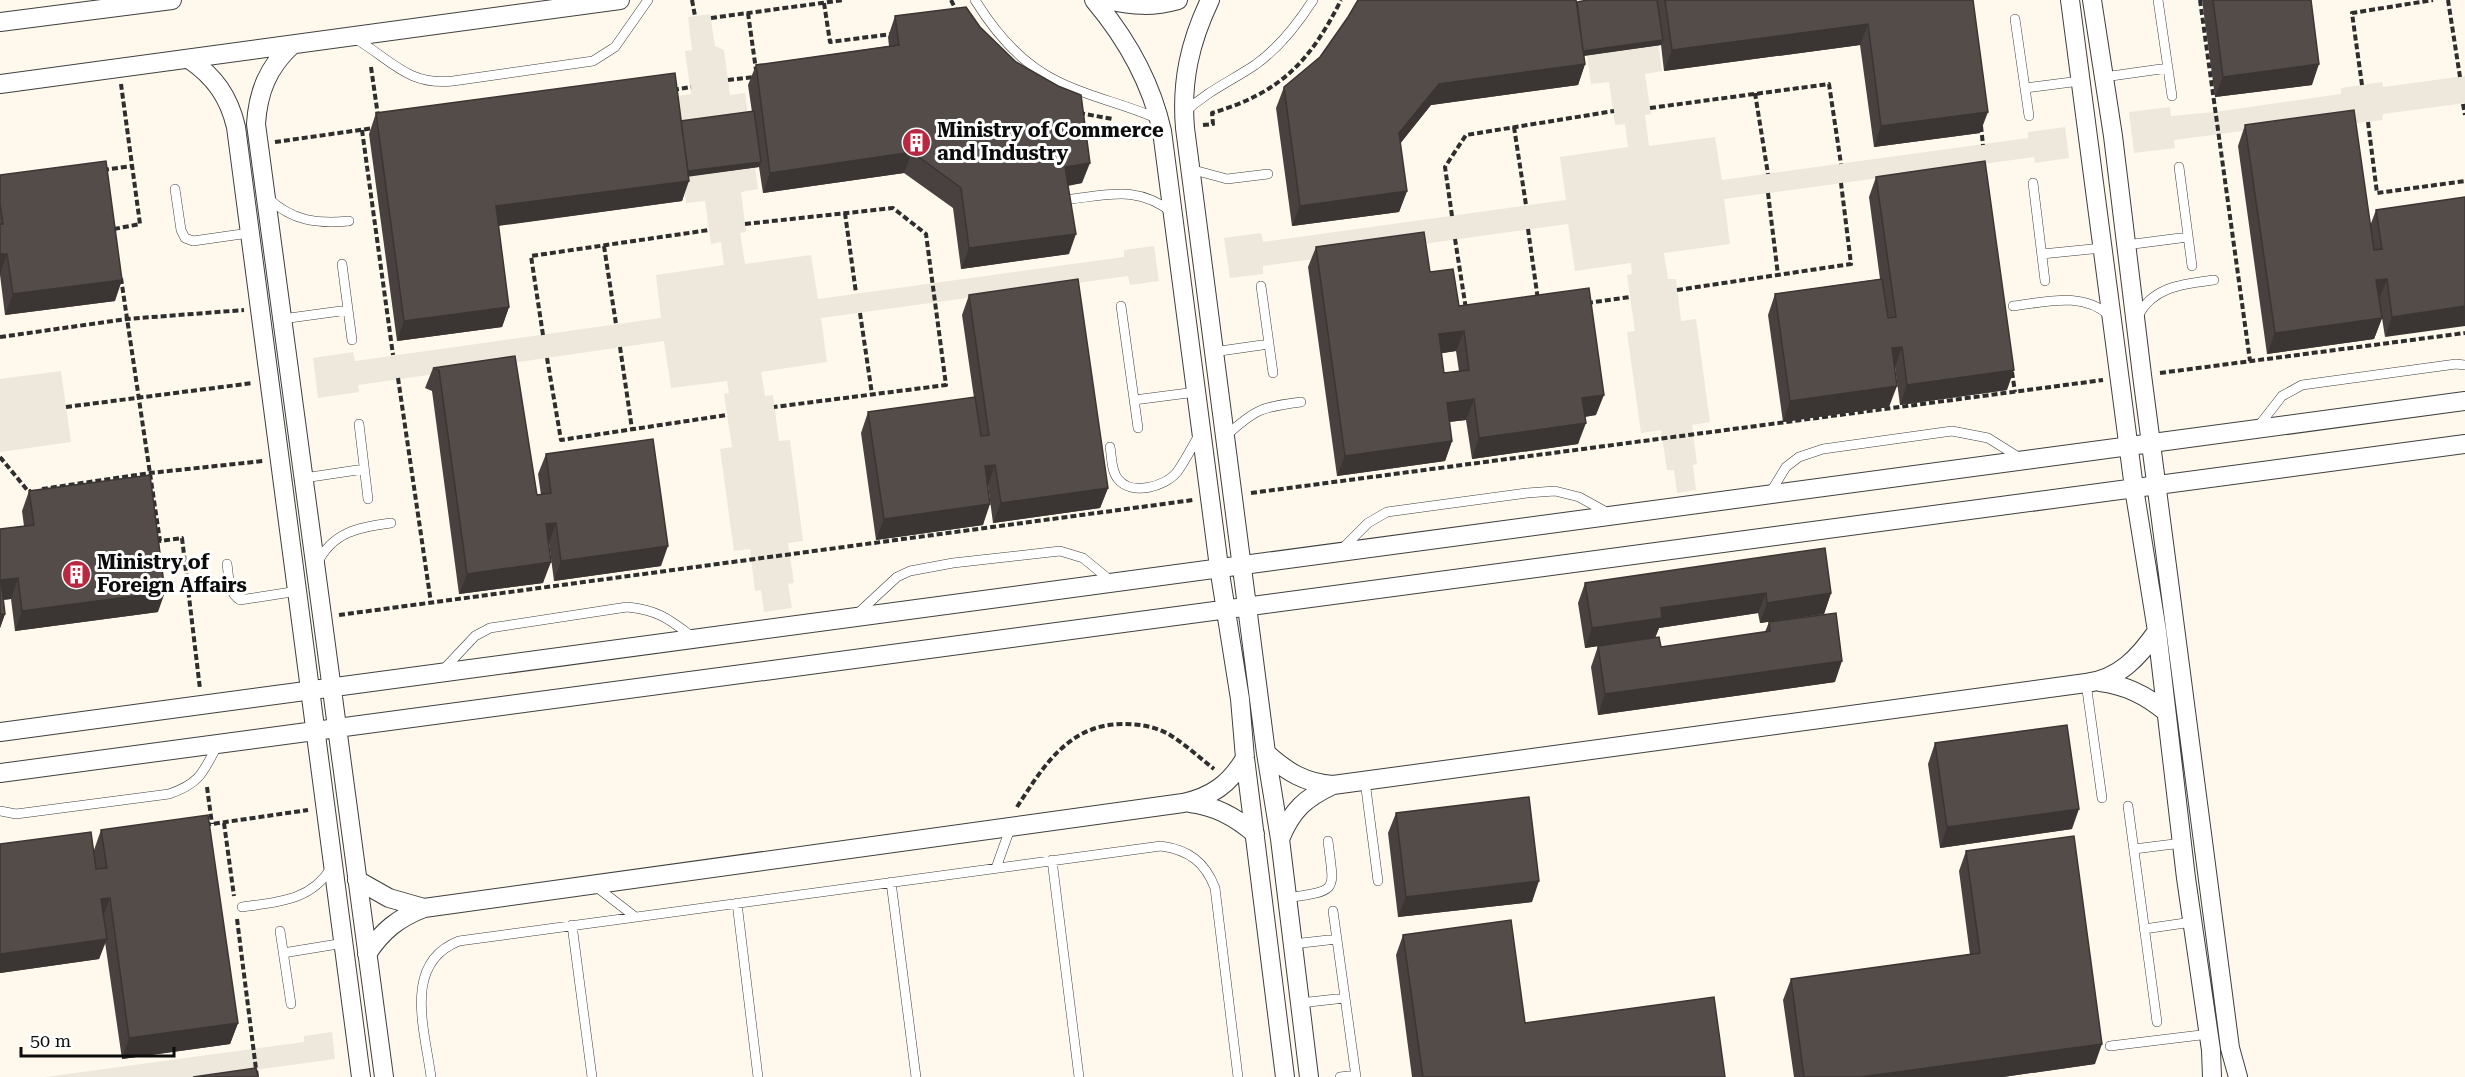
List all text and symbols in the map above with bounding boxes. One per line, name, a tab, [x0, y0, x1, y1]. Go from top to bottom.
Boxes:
place label: Ministry of Commerce and Industry	[937, 118, 1164, 165]
building icon: Ministry of Commerce and Industry	[900, 126, 932, 158]
place label: Ministry of Foreign Affairs	[97, 550, 247, 597]
building icon: Ministry of Foreign Affairs	[60, 558, 92, 590]
scale bar	[21, 1020, 174, 1058]
text: 50 m	[30, 1030, 71, 1051]

